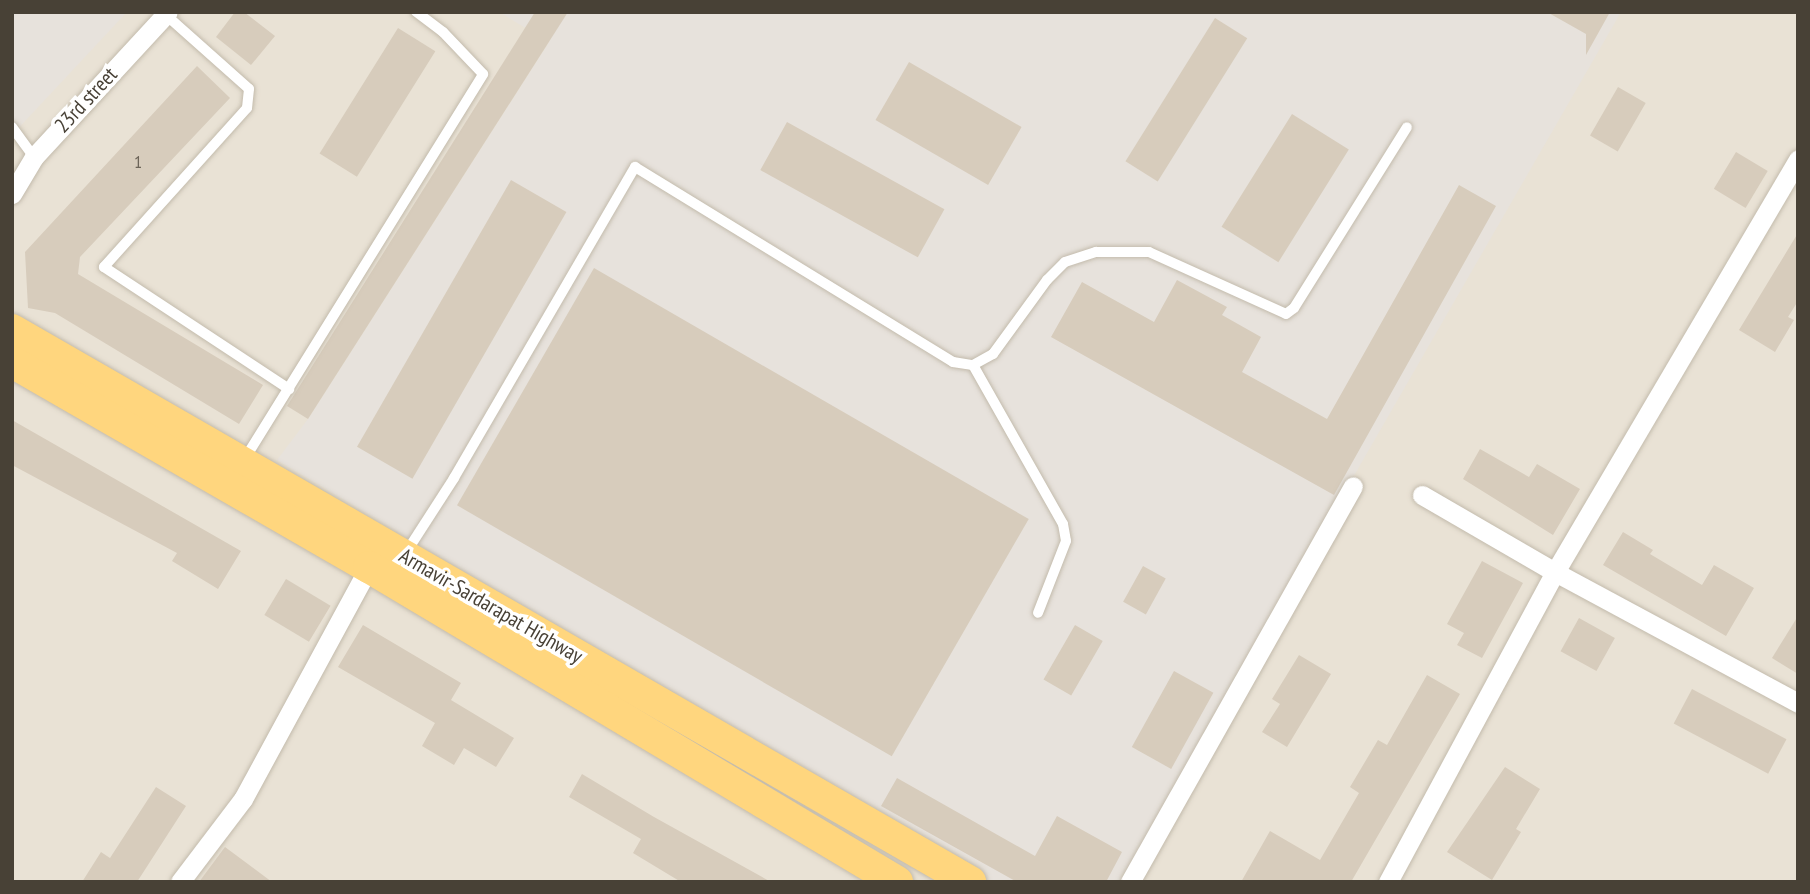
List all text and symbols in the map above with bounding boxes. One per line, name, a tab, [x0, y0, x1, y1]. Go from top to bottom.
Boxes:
street label: 23rd street	[50, 62, 122, 138]
house number: 1	[134, 151, 142, 173]
street label: Armavir-Sardarapat Highway	[395, 543, 587, 669]

